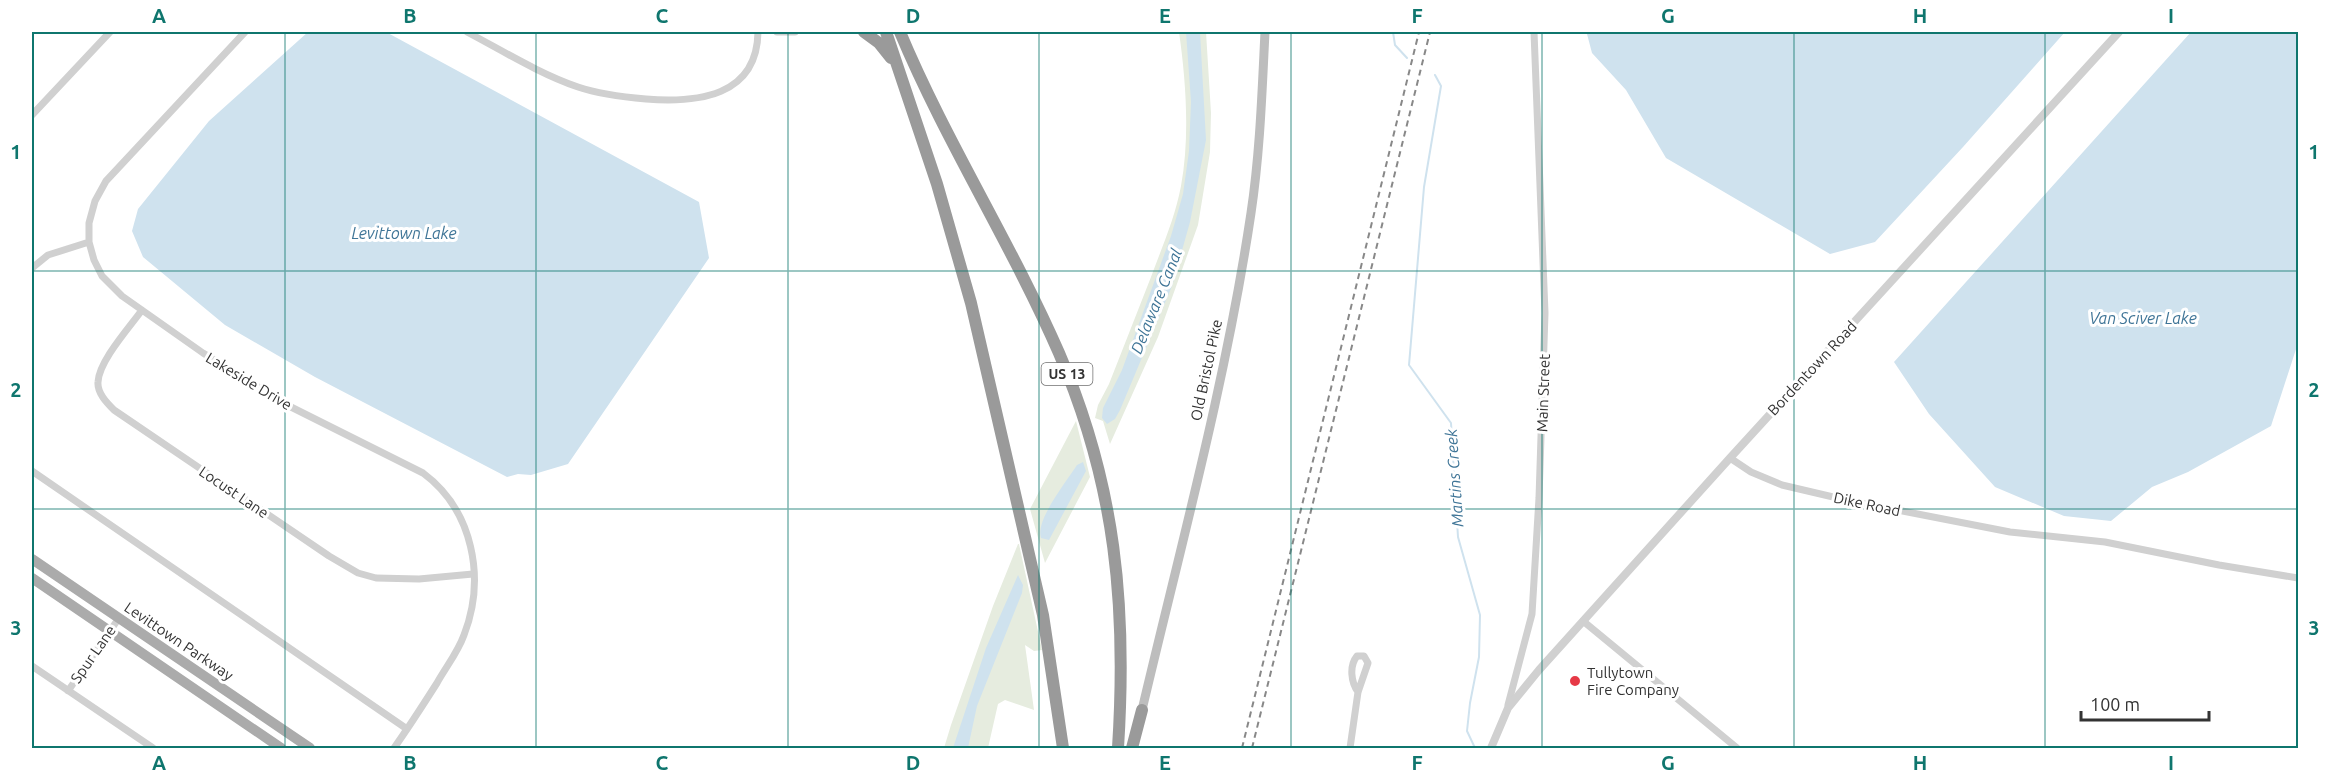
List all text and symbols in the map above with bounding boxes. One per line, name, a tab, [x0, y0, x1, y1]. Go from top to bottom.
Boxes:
text: A	[152, 4, 166, 27]
text: B	[403, 4, 417, 27]
text: C	[656, 4, 669, 27]
text: D	[906, 4, 920, 27]
text: E	[1159, 4, 1171, 27]
text: F	[1411, 4, 1423, 27]
text: G	[1661, 4, 1675, 27]
text: H	[1913, 4, 1927, 27]
text: I	[2168, 4, 2174, 27]
text: 1	[10, 140, 22, 163]
text: 1	[2308, 140, 2320, 163]
water label: Levittown Lake	[352, 224, 456, 242]
water label: Delaware Canal	[1127, 245, 1185, 356]
water label: Van Sciver Lake	[2089, 309, 2197, 327]
street label: Bordentown Road	[1764, 317, 1860, 419]
street label: Old Bristol Pike	[1187, 318, 1225, 422]
street label: Lakeside Drive	[203, 349, 295, 413]
street label: Main Street	[1533, 353, 1553, 432]
road number: US 13	[1042, 363, 1092, 385]
text: 2	[10, 378, 22, 401]
text: 2	[2308, 378, 2320, 401]
water label: Martins Creek	[1442, 428, 1466, 528]
street label: Locust Lane	[196, 463, 272, 521]
street label: Dike Road	[1832, 489, 1902, 519]
street label: Levittown Parkway	[121, 598, 237, 684]
text: 3	[10, 616, 22, 639]
text: 3	[2308, 616, 2320, 639]
street label: Spur Lane	[67, 622, 119, 686]
place label: Tullytown Fire Company	[1587, 664, 1679, 698]
marker: Tullytown Fire Company	[1568, 674, 1582, 688]
scale bar	[2081, 684, 2208, 722]
text: 100 m	[2090, 694, 2140, 714]
text: A	[152, 751, 166, 774]
text: B	[403, 751, 417, 774]
text: C	[656, 751, 669, 774]
text: D	[906, 751, 920, 774]
text: E	[1159, 751, 1171, 774]
text: F	[1411, 751, 1423, 774]
text: G	[1661, 751, 1675, 774]
text: H	[1913, 751, 1927, 774]
text: I	[2168, 751, 2174, 774]

